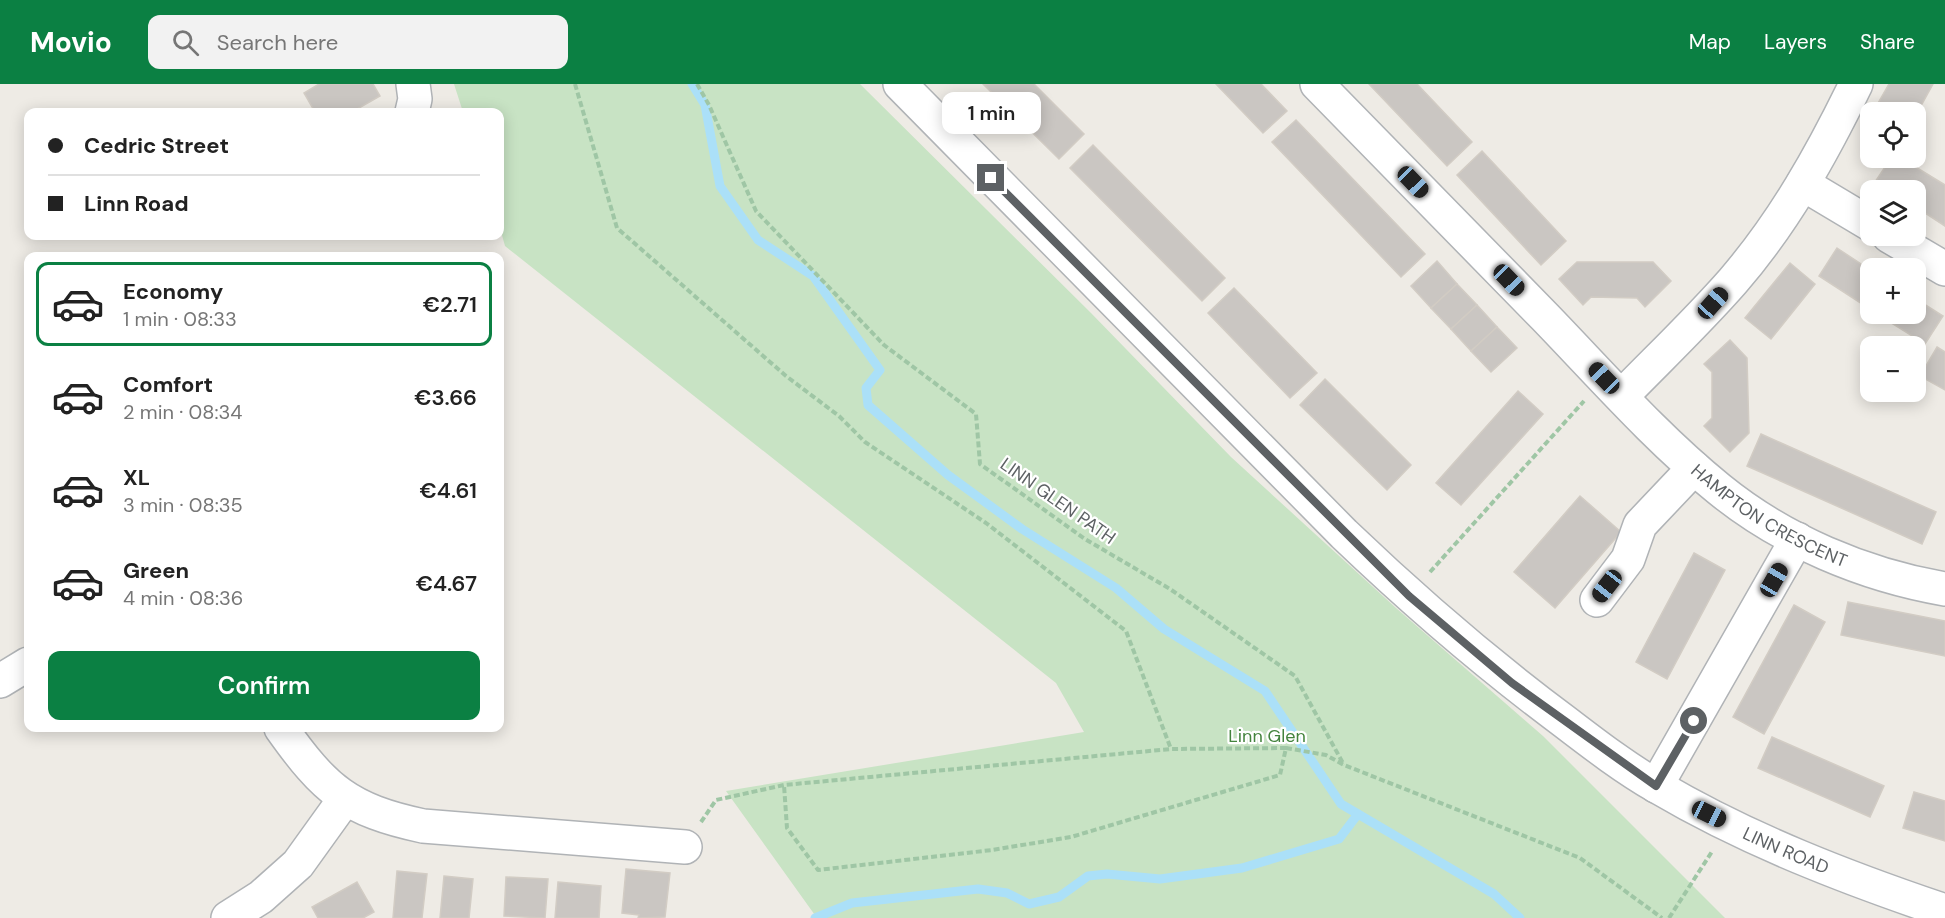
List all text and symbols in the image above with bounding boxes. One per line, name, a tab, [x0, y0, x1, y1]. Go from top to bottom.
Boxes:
search box	[148, 15, 568, 69]
text: Movio	[30, 24, 112, 61]
icon: search	[169, 26, 202, 59]
text: Search here	[217, 28, 338, 57]
text: Map	[1689, 28, 1731, 56]
text: Layers	[1764, 28, 1827, 56]
text: Share	[1860, 28, 1915, 56]
callout: 1 min	[942, 91, 1040, 133]
text: 1 min	[968, 100, 1015, 126]
map controls	[1860, 102, 1926, 402]
button: locate	[1860, 102, 1926, 168]
text: Cedric Street	[84, 131, 229, 160]
car	[1394, 163, 1432, 201]
route end	[977, 164, 1004, 191]
button: layers	[1860, 180, 1926, 246]
text: Linn Road	[84, 189, 189, 218]
button: +	[1860, 258, 1926, 324]
car	[1490, 261, 1528, 299]
icon: car	[51, 277, 105, 331]
text: Economy	[123, 277, 223, 306]
car	[1694, 284, 1732, 322]
text: €2.71	[423, 290, 477, 319]
text: 1 min · 08:33	[123, 306, 237, 332]
button: −	[1860, 336, 1926, 402]
car	[1585, 359, 1623, 397]
icon: car	[51, 370, 105, 424]
text: Comfort	[123, 370, 213, 399]
text: €3.66	[414, 383, 477, 412]
text: 2 min · 08:34	[123, 399, 242, 425]
street label: LINN GLEN PATH	[996, 452, 1120, 550]
street label: HAMPTON CRESCENT	[1686, 459, 1851, 573]
icon: car	[51, 463, 105, 517]
text: XL	[123, 463, 150, 492]
text: €4.61	[420, 476, 477, 505]
text: 3 min · 08:35	[123, 492, 243, 518]
icon: car	[51, 556, 105, 610]
text: Green	[123, 556, 189, 585]
car	[1757, 560, 1791, 600]
car	[1589, 566, 1625, 606]
text: €4.67	[416, 569, 477, 598]
text: 4 min · 08:36	[123, 585, 243, 611]
button: Confirm	[48, 651, 480, 720]
route start	[1680, 707, 1707, 734]
park label: Linn Glen	[1228, 724, 1306, 748]
car	[1689, 798, 1729, 830]
street label: LINN ROAD	[1739, 821, 1832, 880]

